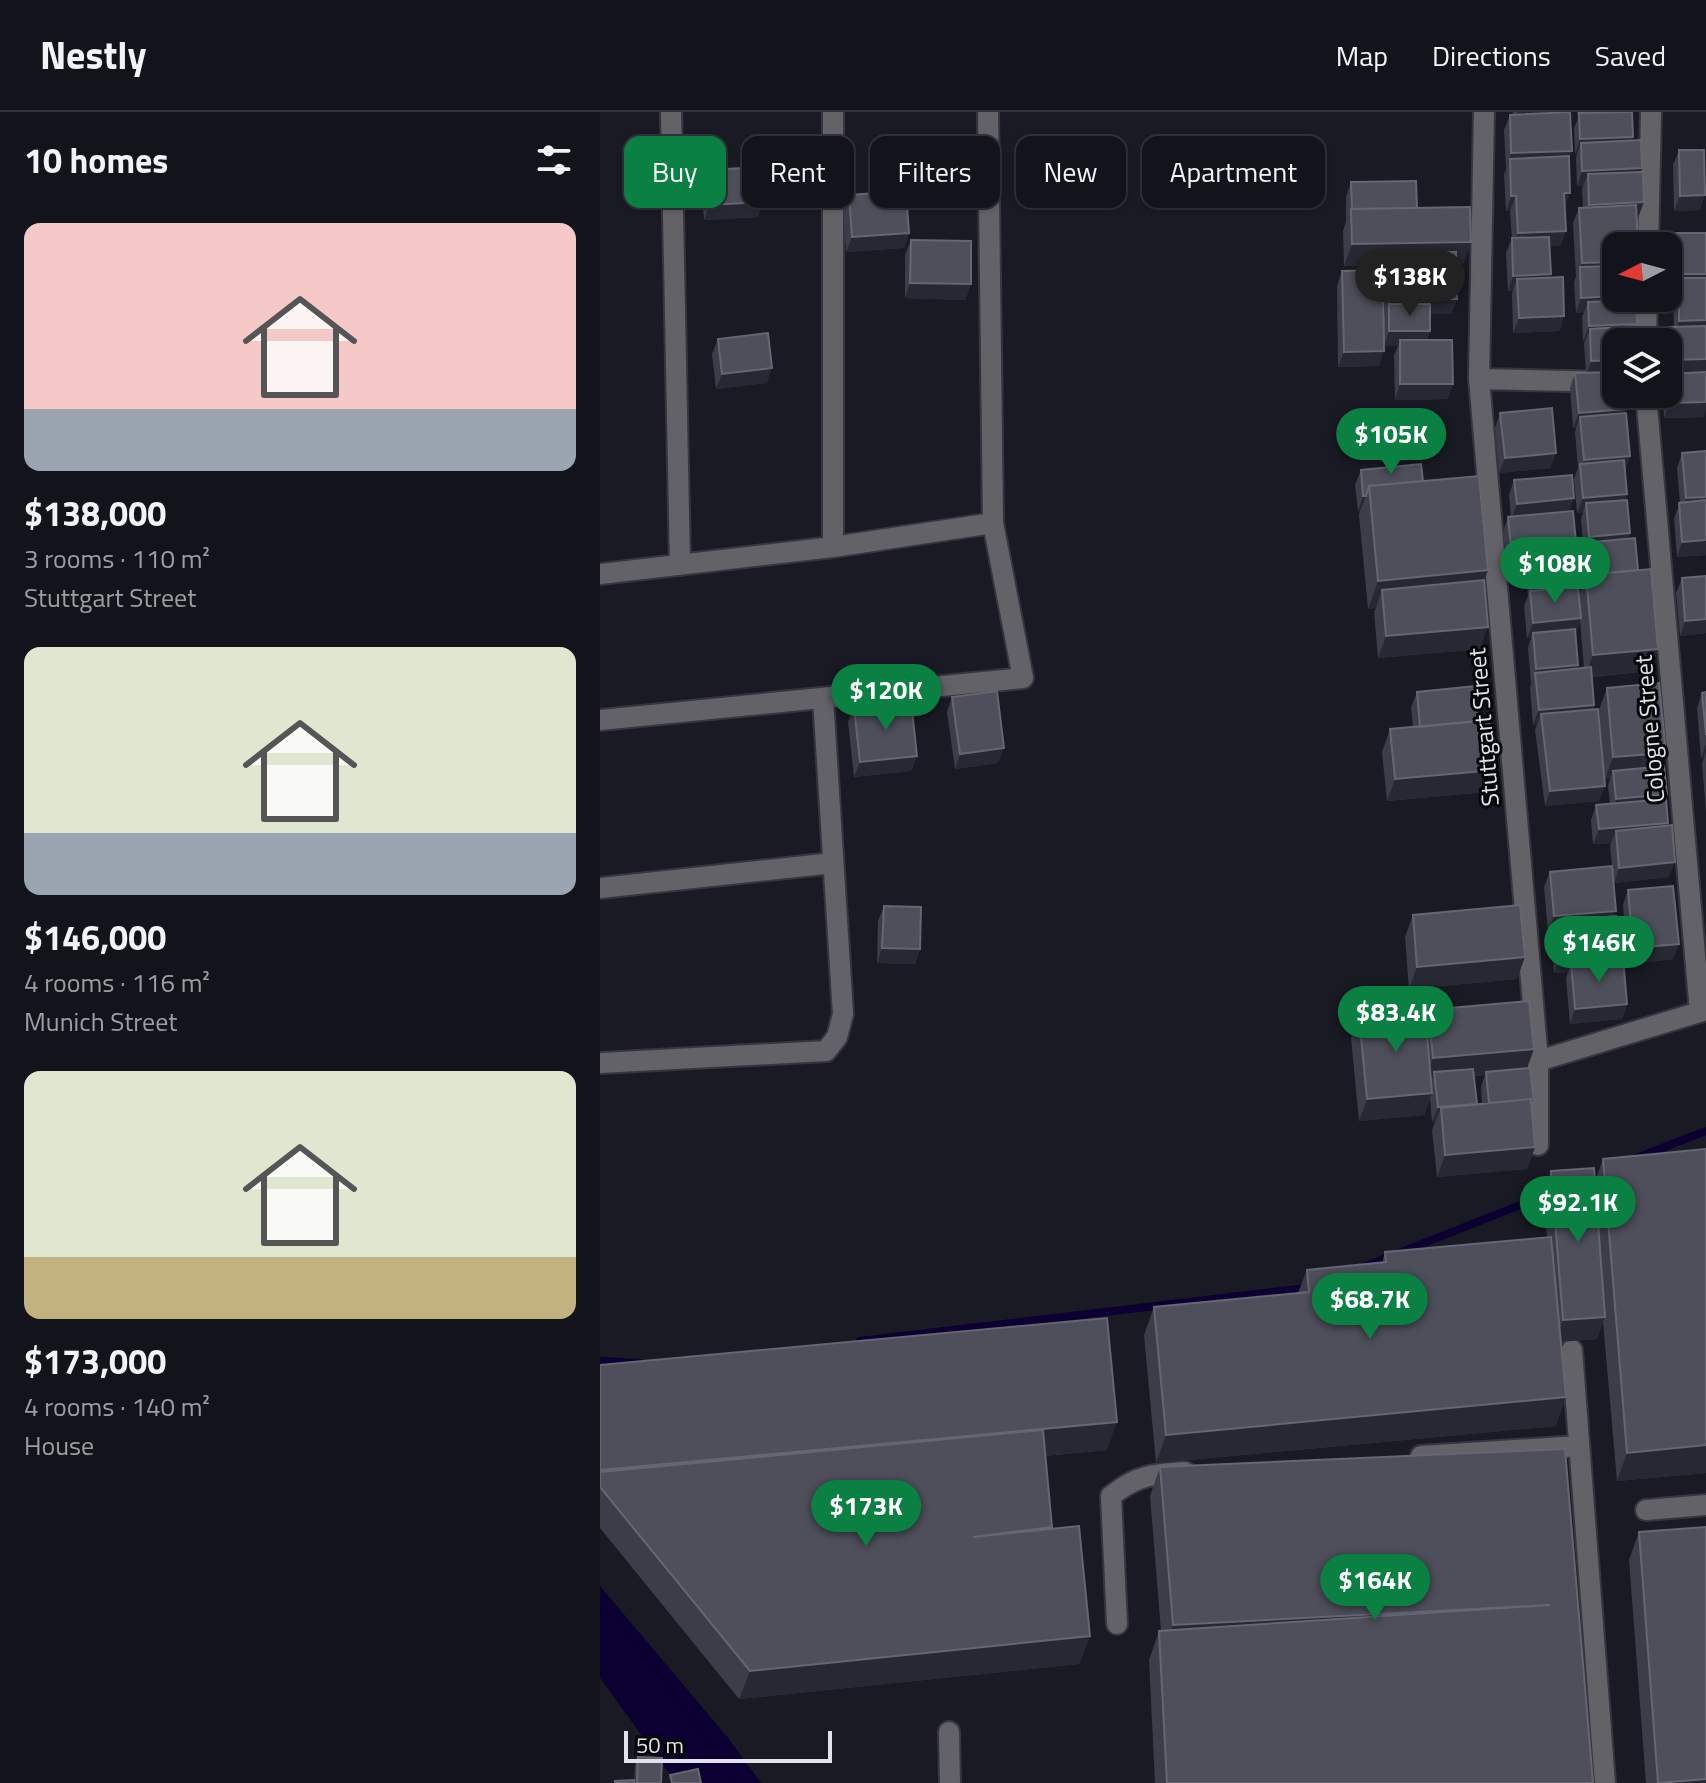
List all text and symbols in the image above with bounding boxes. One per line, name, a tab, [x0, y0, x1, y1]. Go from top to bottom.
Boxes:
text: Nestly	[40, 26, 147, 84]
text: Map	[1336, 34, 1388, 77]
text: Directions	[1432, 34, 1551, 77]
text: Saved	[1595, 34, 1666, 77]
text: 10 homes	[24, 134, 168, 186]
chip: Buy	[624, 136, 726, 208]
chip: Rent	[742, 136, 854, 208]
chip: Filters	[870, 136, 1000, 208]
chip: New	[1016, 136, 1126, 208]
chip: Apartment	[1142, 136, 1325, 208]
icon: filters	[532, 138, 576, 182]
north arrow	[1602, 232, 1682, 312]
map controls	[1602, 232, 1682, 408]
pin: $138K	[1354, 250, 1466, 318]
text: $138K	[1373, 256, 1447, 295]
icon: home	[228, 275, 372, 419]
button: layers	[1602, 328, 1682, 408]
pin: $105K	[1335, 408, 1447, 476]
text: $105K	[1354, 414, 1428, 453]
text: $138,000	[24, 487, 166, 539]
pin: $108K	[1499, 537, 1611, 605]
text: 3 rooms · 110 m²	[24, 539, 210, 578]
text: $108K	[1518, 543, 1592, 582]
text: Stuttgart Street	[24, 578, 196, 617]
street label: Stuttgart Street	[1458, 646, 1508, 808]
street label: Cologne Street	[1625, 653, 1673, 804]
pin: $120K	[830, 664, 942, 732]
text: $120K	[849, 670, 923, 709]
icon: home	[228, 699, 372, 843]
text: $146,000	[24, 911, 166, 963]
pin: $146K	[1543, 916, 1655, 984]
text: $146K	[1562, 922, 1636, 961]
text: 4 rooms · 116 m²	[24, 963, 210, 1002]
pin: $83.4K	[1331, 986, 1461, 1054]
text: $83.4K	[1356, 992, 1436, 1031]
text: Munich Street	[24, 1002, 177, 1041]
icon: home	[228, 1123, 372, 1267]
pin: $92.1K	[1513, 1176, 1643, 1244]
text: $92.1K	[1538, 1182, 1618, 1221]
pin: $68.7K	[1305, 1273, 1435, 1341]
text: $68.7K	[1330, 1279, 1410, 1318]
text: $173,000	[24, 1335, 166, 1387]
text: 4 rooms · 140 m²	[24, 1387, 210, 1426]
text: House	[24, 1426, 94, 1465]
pin: $173K	[810, 1480, 922, 1548]
text: $173K	[829, 1486, 903, 1525]
pin: $164K	[1319, 1554, 1431, 1622]
text: $164K	[1338, 1560, 1412, 1599]
scale bar	[624, 1727, 832, 1763]
text: 50 m	[636, 1728, 684, 1762]

